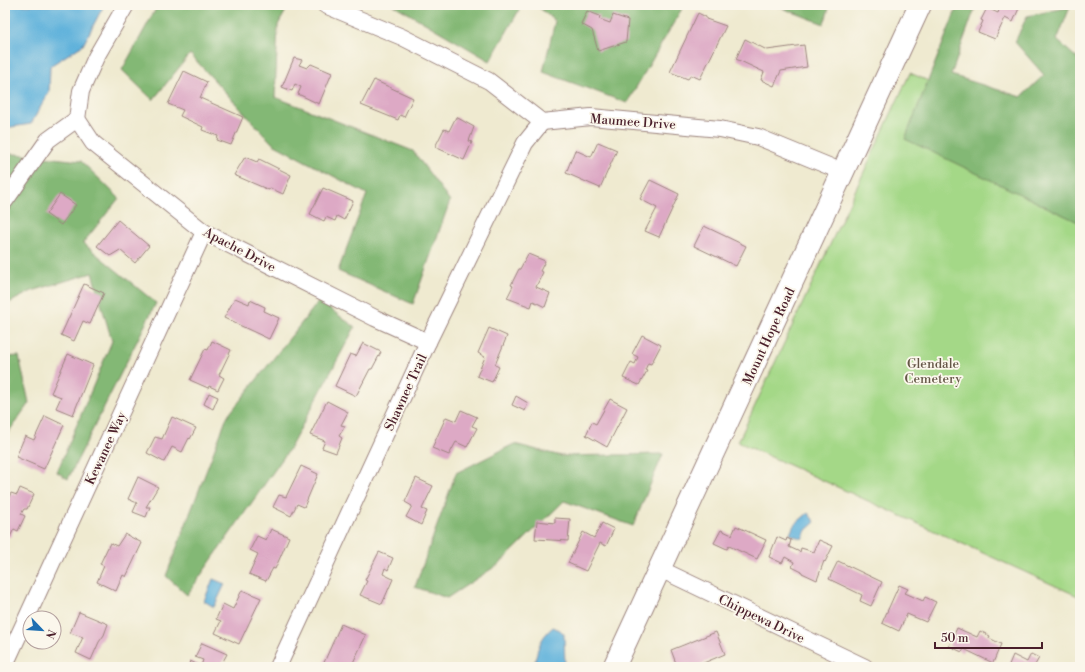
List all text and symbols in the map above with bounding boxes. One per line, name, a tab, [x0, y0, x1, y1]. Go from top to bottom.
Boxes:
street label: Maumee Drive	[590, 111, 677, 133]
street label: Apache Drive	[200, 224, 279, 276]
street label: Mount Hope Road	[739, 285, 799, 388]
street label: Shawnee Trail	[381, 351, 431, 433]
park label: Glendale Cemetery	[905, 356, 962, 387]
street label: Kewanee Way	[82, 409, 130, 488]
street label: Chippewa Drive	[716, 591, 808, 647]
north arrow	[22, 610, 62, 650]
scale bar	[935, 624, 1042, 650]
text: N	[42, 627, 58, 641]
text: 50 m	[941, 631, 969, 646]

